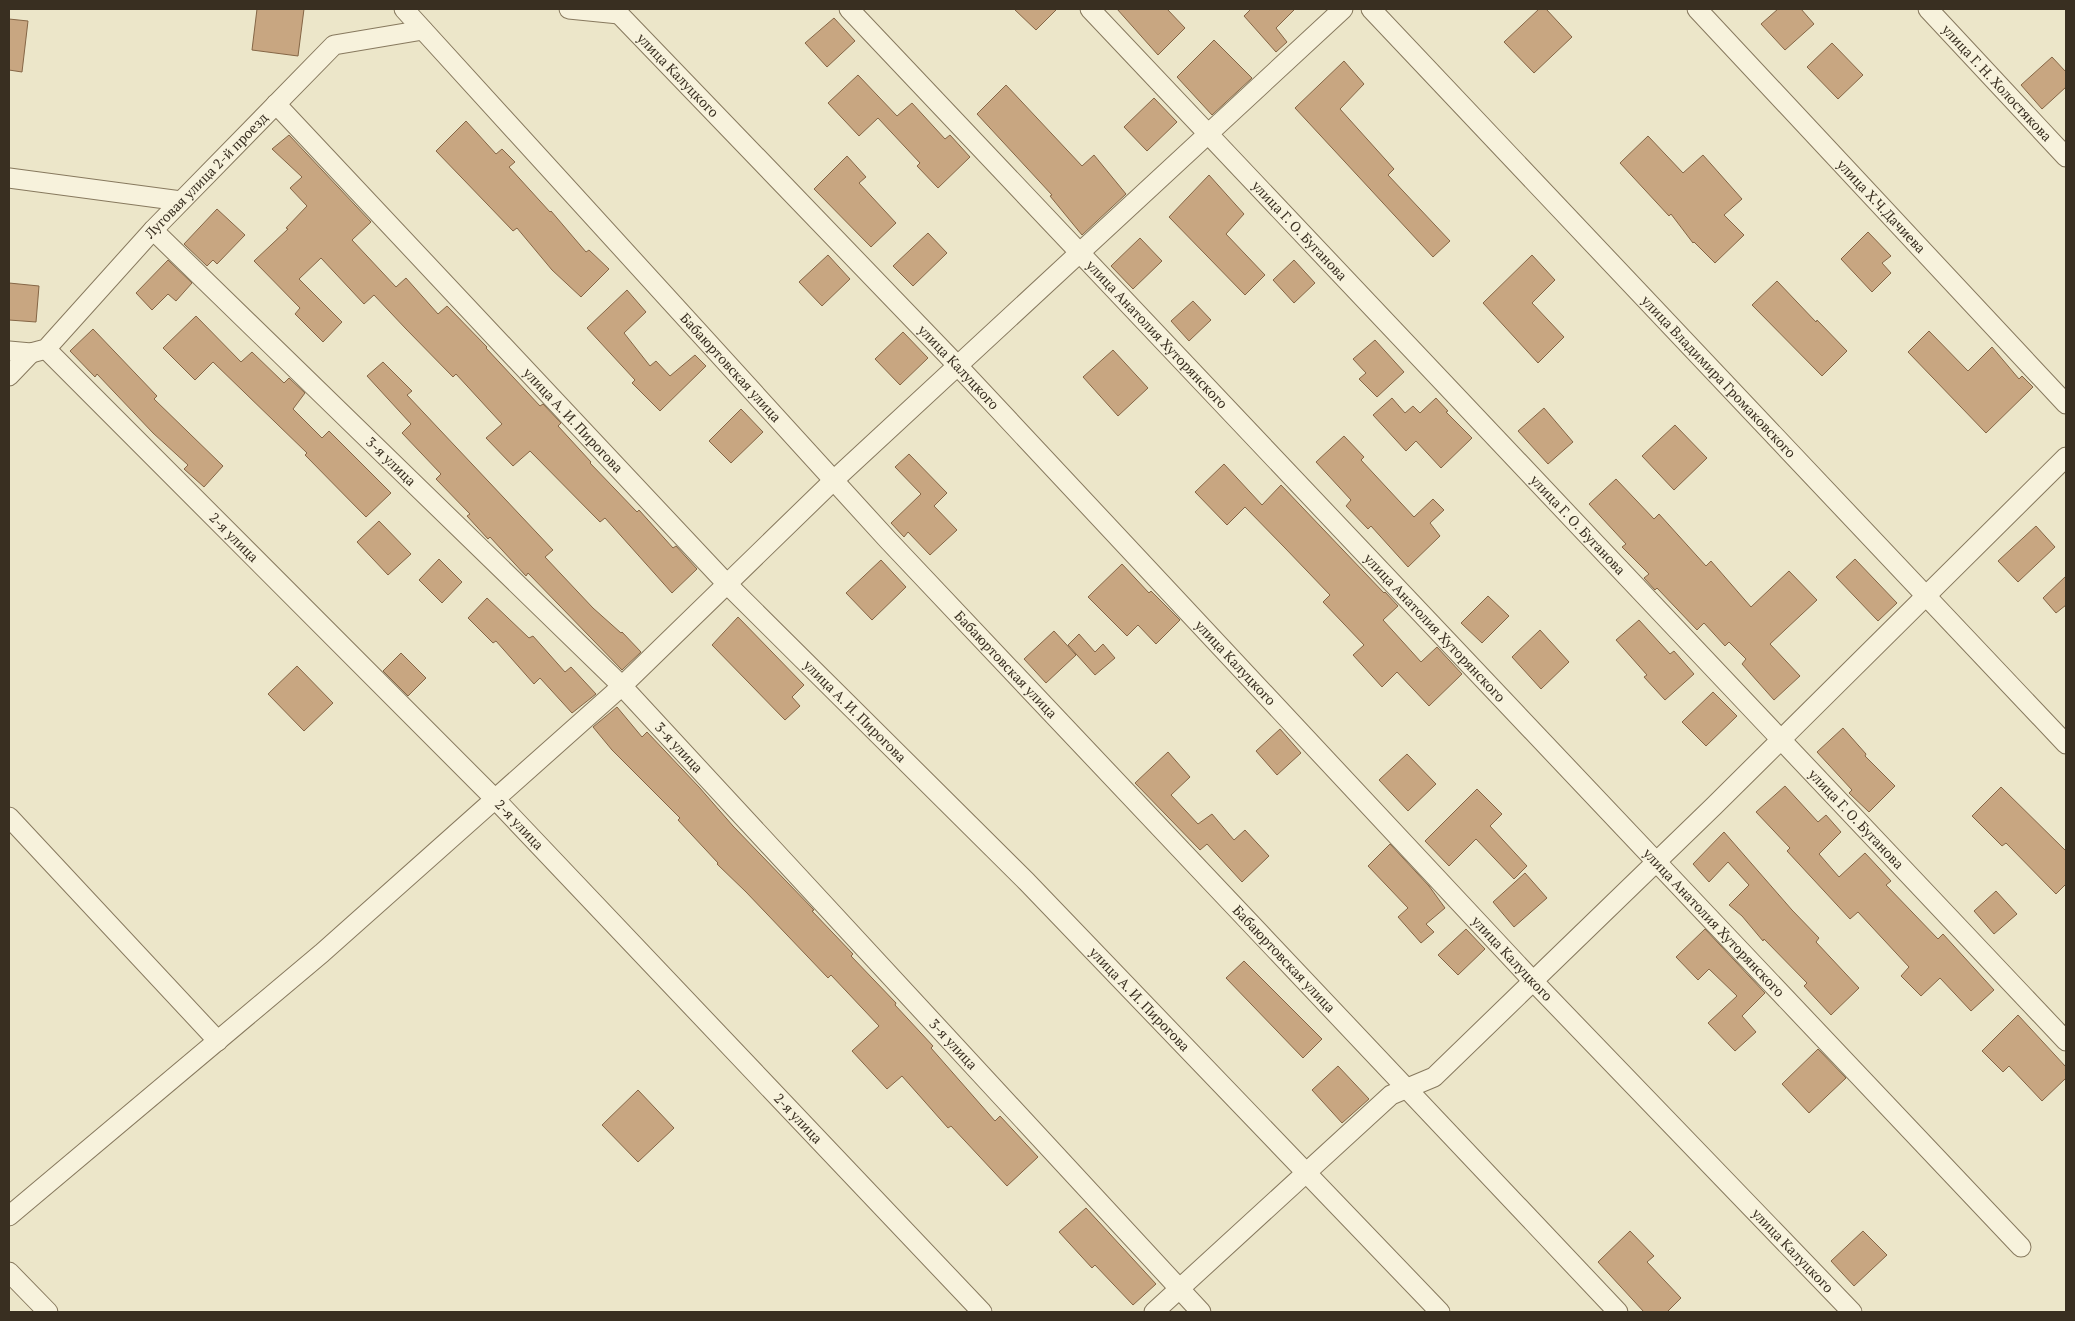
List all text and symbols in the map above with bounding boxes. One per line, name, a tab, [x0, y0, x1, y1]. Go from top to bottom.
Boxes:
street label: улица Г. Н. Холостякова	[1937, 19, 2057, 145]
street label: улица Калуцкого	[632, 28, 724, 121]
street label: Луговая улица 2-й проезд	[140, 108, 272, 243]
street label: улица Х.Ч.Дачиева	[1832, 154, 1930, 257]
street label: улица Г. О. Буганова	[1247, 175, 1352, 284]
street label: улица Анатолия Хуторянского	[1082, 255, 1232, 413]
street label: улица Владимира Громаковского	[1637, 290, 1801, 462]
street label: Бабаюртовская улица	[676, 308, 786, 426]
street label: улица Калуцкого	[913, 320, 1004, 414]
street label: улица А. И. Пирогова	[519, 362, 628, 477]
street label: 3-я улица	[362, 432, 421, 490]
street label: улица Г. О. Буганова	[1526, 470, 1630, 579]
street label: 2-я улица	[205, 508, 263, 566]
street label: улица Анатолия Хуторянского	[1359, 548, 1510, 706]
street label: Бабаюртовская улица	[951, 606, 1062, 722]
street label: улица Калуцкого	[1191, 615, 1281, 709]
street label: улица А. И. Пирогова	[799, 655, 911, 766]
street label: 3-я улица	[651, 718, 708, 777]
street label: улица Г. О. Буганова	[1804, 764, 1908, 873]
street label: 2-я улица	[491, 795, 548, 854]
street label: улица Анатолия Хуторянского	[1639, 843, 1789, 1001]
street label: Бабаюртовская улица	[1229, 901, 1340, 1017]
street label: улица Калуцкого	[1467, 911, 1557, 1005]
street label: улица А. И. Пирогова	[1085, 942, 1195, 1055]
street label: 3-я улица	[925, 1014, 982, 1073]
street label: 2-я улица	[770, 1089, 827, 1147]
street label: улица Калуцкого	[1747, 1203, 1838, 1297]

